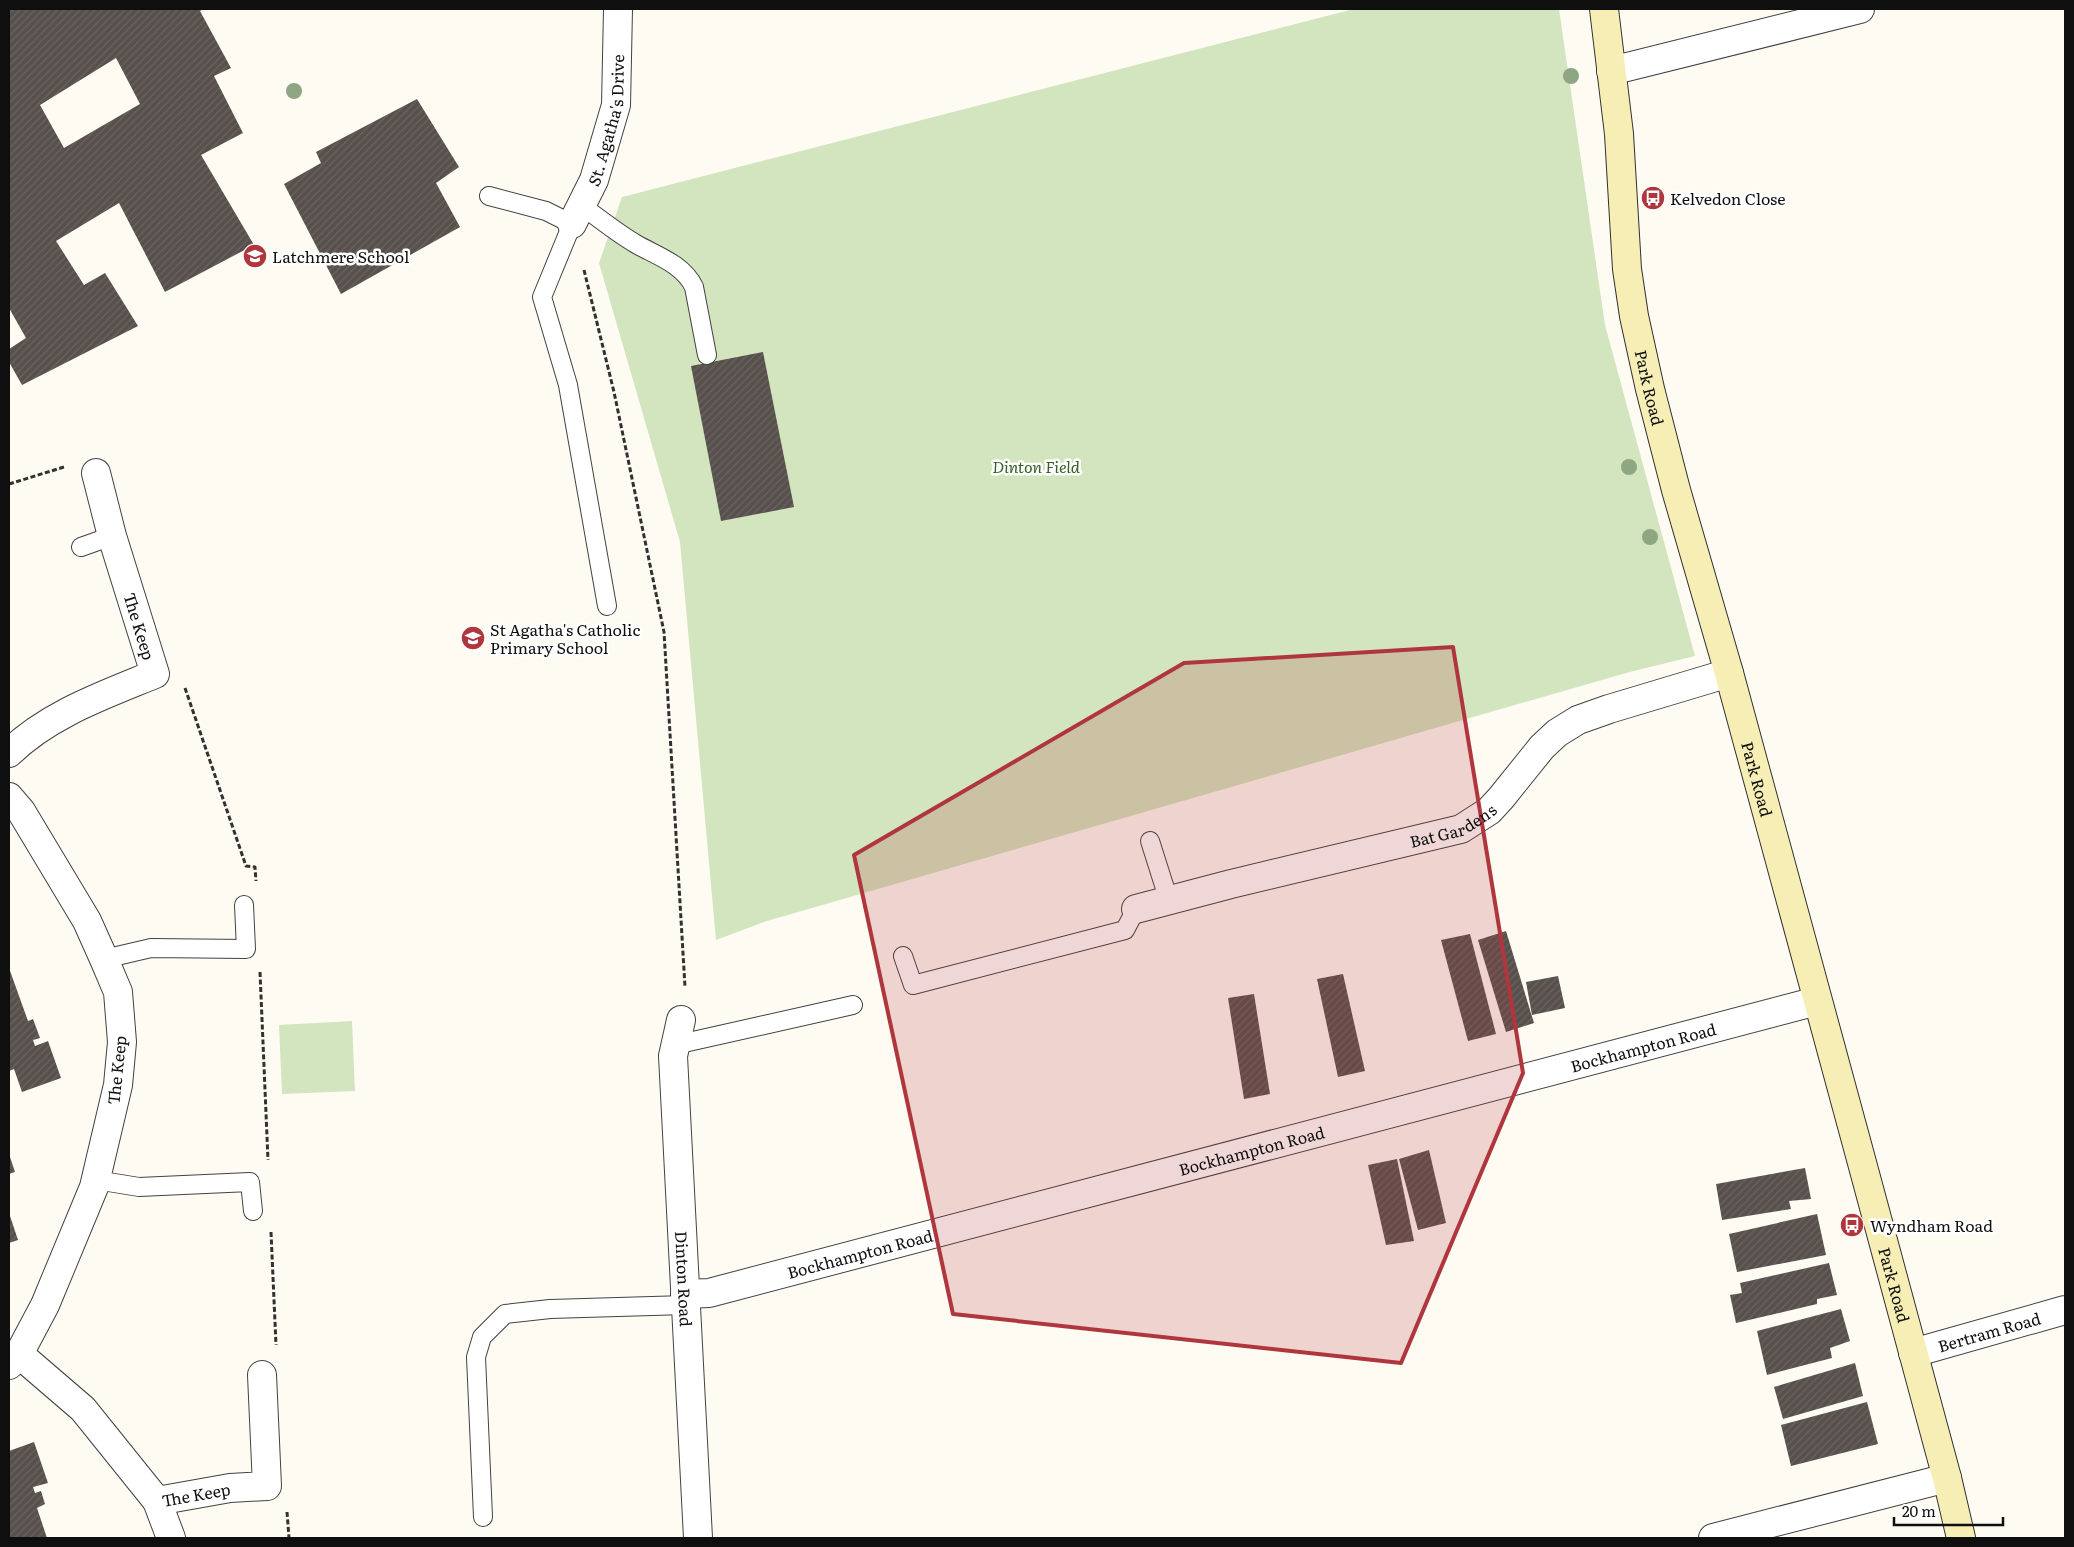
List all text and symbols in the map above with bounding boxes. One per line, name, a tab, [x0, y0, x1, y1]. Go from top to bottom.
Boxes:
street label: St. Agatha's Drive	[581, 54, 629, 190]
bus stop icon: Kelvedon Close	[1640, 185, 1666, 211]
place label: Kelvedon Close	[1670, 186, 1786, 210]
school or university icon: Latchmere School	[242, 243, 268, 269]
place label: Latchmere School	[272, 244, 409, 268]
street label: Park Road	[1630, 347, 1671, 428]
park label: Dinton Field	[992, 454, 1081, 478]
street label: The Keep	[118, 589, 162, 663]
place label: St Agatha's Catholic Primary School	[490, 617, 640, 659]
school or university icon: St Agatha's Catholic Primary School	[460, 625, 486, 651]
street label: Park Road	[1736, 739, 1780, 820]
street label: Bat Gardens	[1407, 799, 1502, 853]
street label: Bockhampton Road	[1568, 1016, 1719, 1078]
street label: The Keep	[100, 1034, 132, 1106]
street label: Bockhampton Road	[1176, 1119, 1327, 1181]
bus stop icon: Wyndham Road	[1839, 1212, 1865, 1238]
place label: Wyndham Road	[1870, 1213, 1993, 1237]
street label: Bockhampton Road	[784, 1222, 936, 1284]
street label: Dinton Road	[670, 1230, 699, 1328]
street label: Park Road	[1873, 1244, 1917, 1325]
street label: Bertram Road	[1935, 1305, 2044, 1357]
street label: The Keep	[160, 1476, 232, 1512]
scale bar	[1894, 1494, 2003, 1526]
text: 20 m	[1902, 1499, 1936, 1522]

